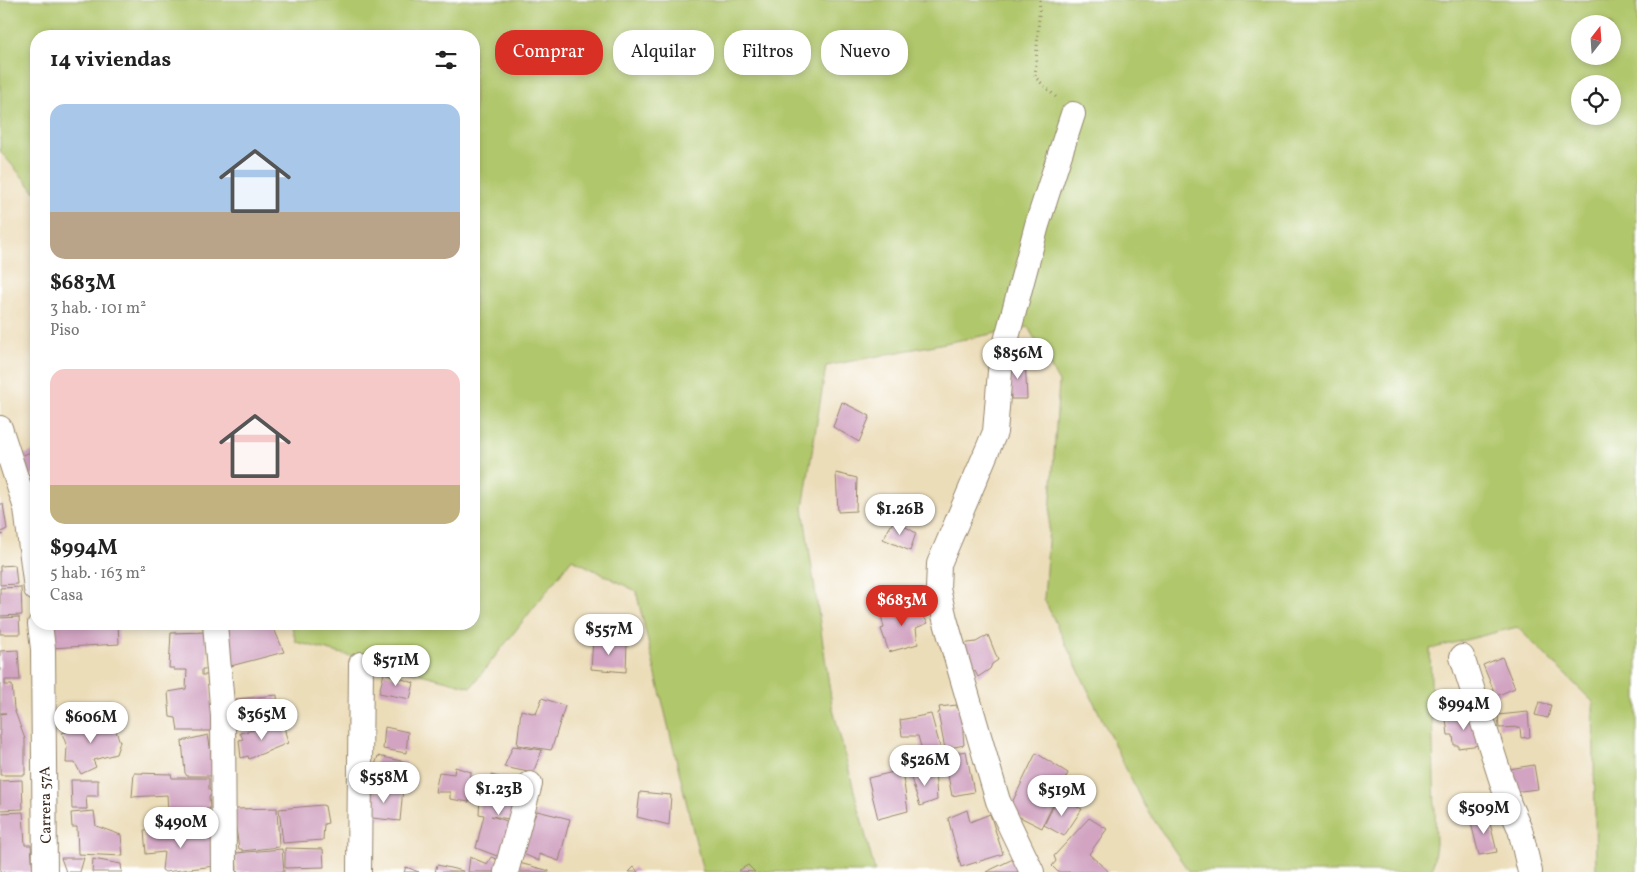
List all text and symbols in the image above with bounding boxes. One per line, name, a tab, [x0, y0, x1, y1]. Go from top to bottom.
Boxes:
north arrow	[1571, 15, 1621, 65]
map controls	[1571, 15, 1621, 125]
chip: Comprar	[495, 30, 603, 75]
chip: Alquilar	[613, 30, 714, 75]
chip: Filtros	[724, 30, 811, 75]
chip: Nuevo	[821, 30, 908, 75]
text: 14 viviendas	[50, 46, 171, 75]
icon: filters	[432, 46, 460, 74]
button: locate	[1571, 75, 1621, 125]
icon: home	[210, 136, 300, 226]
text: $683M	[50, 269, 116, 298]
text: 3 hab. · 101 m²	[50, 298, 146, 320]
text: Piso	[50, 320, 79, 342]
pin: $856M	[983, 338, 1053, 380]
text: $856M	[993, 343, 1043, 365]
icon: home	[210, 401, 300, 491]
pin: $1.26B	[859, 494, 941, 536]
text: $1.26B	[876, 499, 924, 521]
text: $994M	[50, 534, 118, 563]
text: 5 hab. · 163 m²	[50, 563, 146, 585]
pin: $683M	[867, 584, 937, 627]
text: Casa	[50, 585, 83, 607]
text: $683M	[877, 590, 927, 612]
pin: $557M	[574, 614, 644, 656]
text: $557M	[585, 619, 633, 641]
pin: $571M	[361, 644, 431, 687]
text: $571M	[373, 650, 419, 672]
pin: $994M	[1429, 688, 1499, 731]
text: $994M	[1438, 694, 1490, 716]
pin: $365M	[227, 698, 297, 741]
pin: $606M	[56, 702, 126, 744]
text: $365M	[237, 704, 287, 726]
text: $606M	[65, 707, 117, 729]
pin: $526M	[890, 744, 960, 787]
text: $526M	[900, 750, 950, 772]
pin: $558M	[349, 762, 419, 804]
street label: Carrera 57A	[35, 766, 58, 844]
text: $558M	[360, 767, 408, 789]
pin: $1.23B	[458, 774, 540, 816]
pin: $519M	[1027, 774, 1097, 817]
text: $1.23B	[476, 779, 522, 801]
text: $519M	[1038, 780, 1086, 802]
pin: $509M	[1449, 792, 1519, 835]
text: $509M	[1459, 798, 1509, 820]
pin: $490M	[146, 806, 216, 849]
text: $490M	[155, 812, 207, 834]

